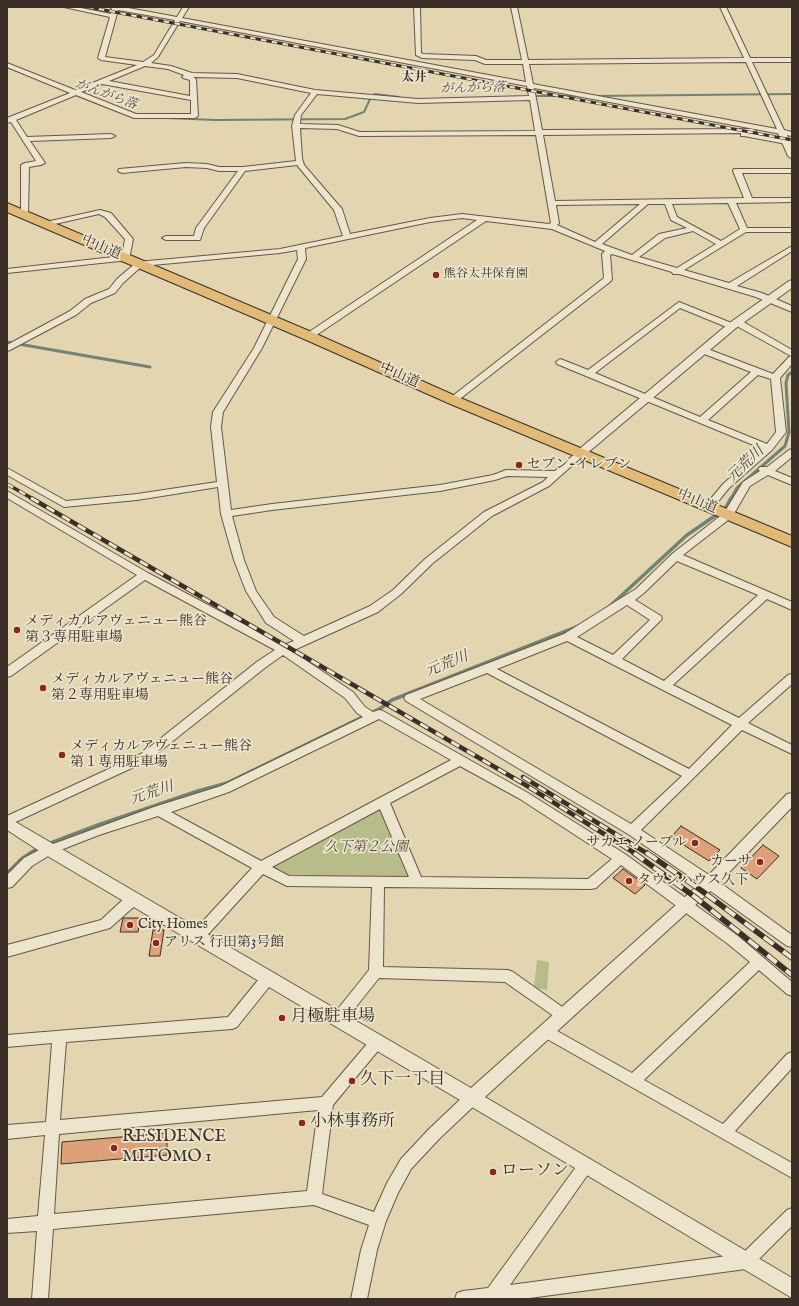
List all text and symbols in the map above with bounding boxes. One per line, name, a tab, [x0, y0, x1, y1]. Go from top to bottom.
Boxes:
district label: 太井	[401, 70, 427, 86]
water label: がんがら落	[73, 77, 139, 113]
water label: がんがら落	[440, 81, 506, 97]
street label: 中山道	[78, 232, 124, 264]
place label: 熊谷太井保育園	[444, 268, 528, 282]
marker: 熊谷太井保育園	[431, 270, 441, 280]
street label: 中山道	[376, 360, 422, 392]
water label: 元荒川	[724, 443, 768, 487]
place label: セブン-イレブン	[527, 457, 632, 473]
marker: セブン-イレブン	[514, 460, 524, 470]
street label: 中山道	[674, 486, 720, 518]
place label: メディカルアヴェニュー熊谷 第３専用駐車場	[25, 614, 207, 646]
marker: メディカルアヴェニュー熊谷 第３専用駐車場	[12, 625, 22, 635]
water label: 元荒川	[423, 648, 471, 682]
place label: メディカルアヴェニュー熊谷 第２専用駐車場	[51, 672, 233, 704]
marker: メディカルアヴェニュー熊谷 第２専用駐車場	[38, 683, 48, 693]
place label: メディカルアヴェニュー熊谷 第１専用駐車場	[70, 739, 252, 772]
marker: メディカルアヴェニュー熊谷 第１専用駐車場	[57, 750, 67, 760]
water label: 元荒川	[128, 778, 176, 810]
place label: サカエ ノーブル	[586, 835, 687, 851]
marker: サカエ ノーブル	[690, 838, 700, 848]
park label: 久下第２公園	[324, 840, 408, 856]
place label: カーサ	[710, 854, 752, 870]
marker: カーサ	[755, 857, 765, 867]
place label: タウンハウス久下	[637, 873, 749, 889]
marker: タウンハウス久下	[624, 876, 634, 886]
place label: City Homes	[138, 917, 208, 933]
marker: City Homes	[125, 920, 135, 930]
place label: アリス 行田第3号館	[164, 935, 284, 951]
marker: アリス 行田第3号館	[151, 938, 161, 948]
place label: 月極駐車場	[290, 1008, 375, 1028]
marker: 月極駐車場	[277, 1013, 287, 1023]
place label: 久下一丁目	[360, 1071, 445, 1091]
marker: 久下一丁目	[347, 1076, 357, 1086]
place label: 小林事務所	[310, 1113, 395, 1133]
marker: 小林事務所	[297, 1118, 307, 1128]
place label: RESIDENCE MITOMO 1	[122, 1128, 226, 1168]
marker: RESIDENCE MITOMO 1	[109, 1143, 119, 1153]
place label: ローソン	[501, 1162, 569, 1182]
marker: ローソン	[488, 1167, 498, 1177]

